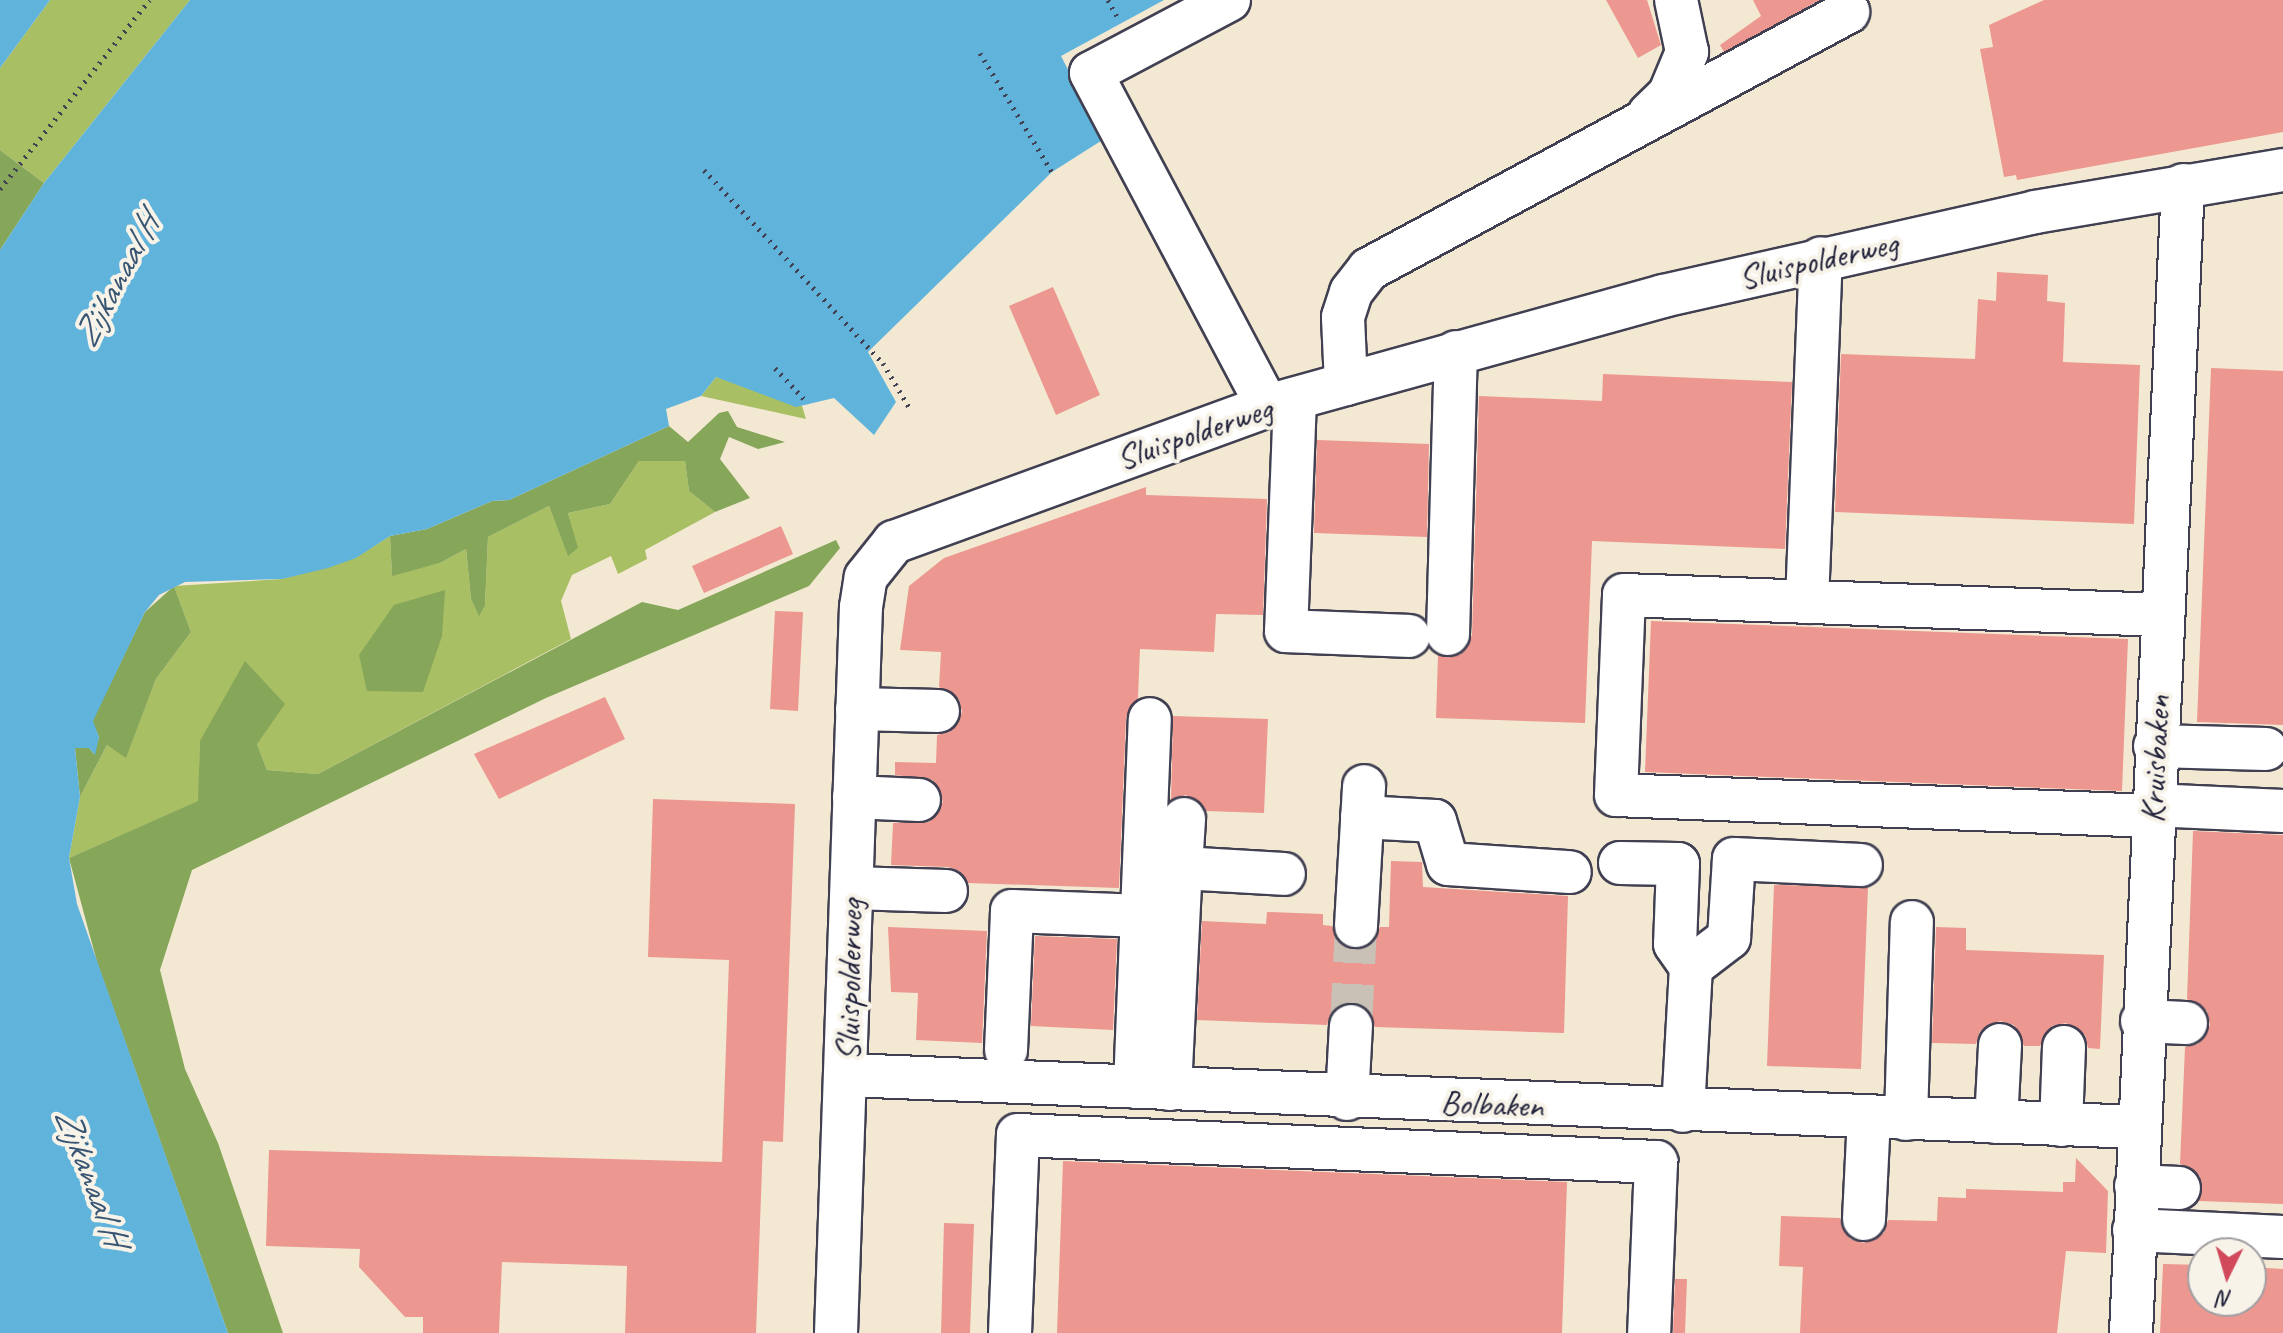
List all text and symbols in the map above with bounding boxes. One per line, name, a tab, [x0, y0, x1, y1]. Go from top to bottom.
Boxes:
water label: Zijkanaal H	[64, 208, 168, 354]
street label: Sluispolderweg	[1735, 222, 1901, 298]
street label: Sluispolderweg	[1111, 387, 1277, 479]
street label: Kruisbaken	[2131, 694, 2179, 824]
street label: Sluispolderweg	[827, 899, 871, 1061]
street label: Bolbaken	[1440, 1082, 1544, 1126]
water label: Zijkanaal H	[45, 1102, 137, 1250]
north arrow	[2187, 1237, 2267, 1317]
text: N	[2217, 1284, 2233, 1313]

